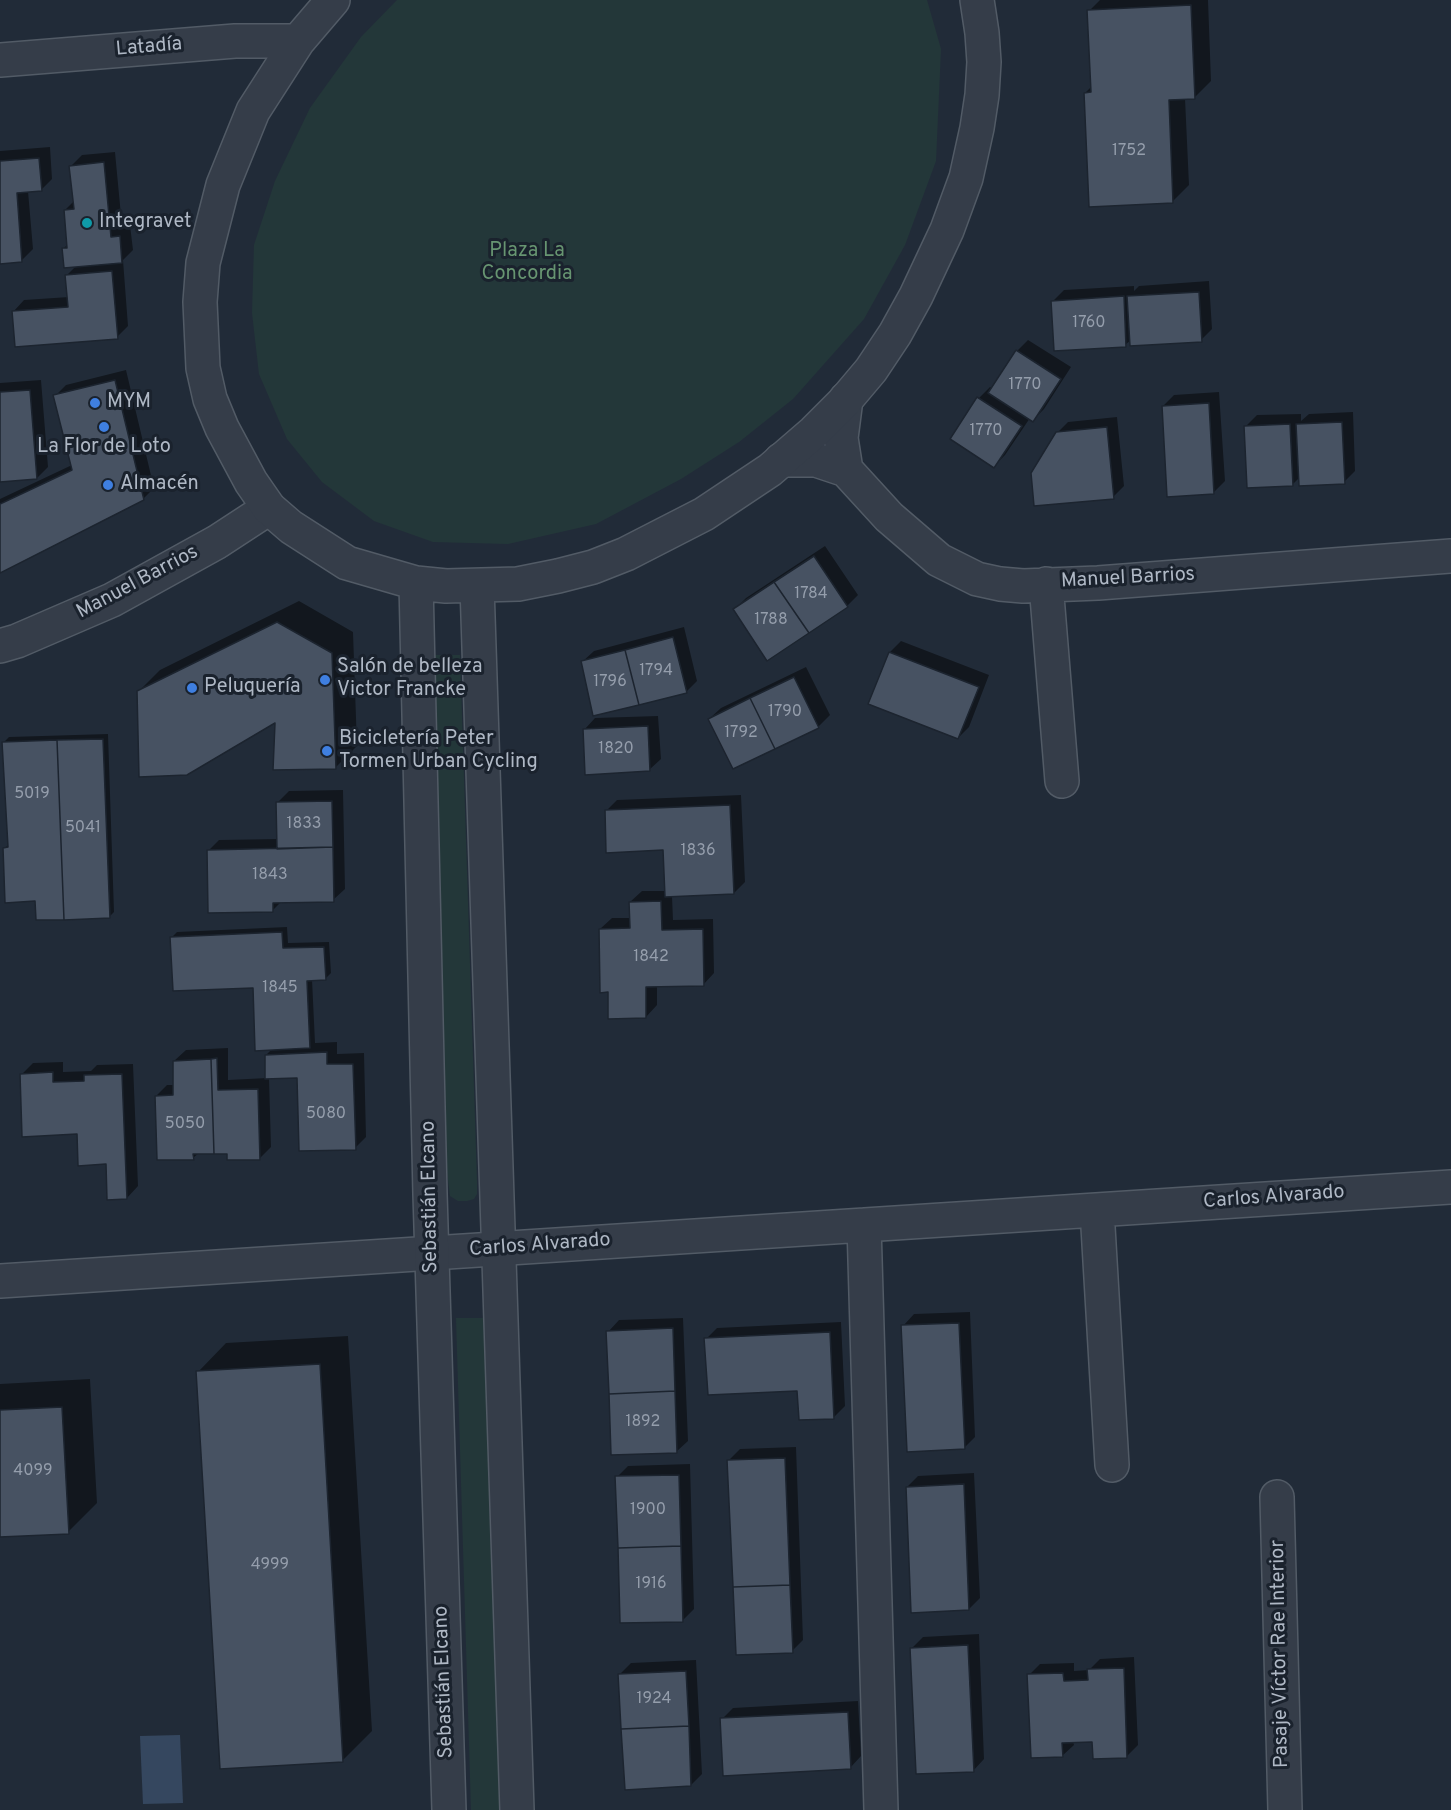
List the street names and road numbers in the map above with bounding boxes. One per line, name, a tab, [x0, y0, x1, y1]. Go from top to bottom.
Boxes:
street label: Latadía	[115, 33, 183, 63]
street label: Manuel Barrios	[73, 541, 203, 625]
street label: Manuel Barrios	[1060, 564, 1196, 594]
street label: Sebastián Elcano	[418, 1120, 444, 1274]
street label: Carlos Alvarado	[1202, 1181, 1346, 1215]
street label: Carlos Alvarado	[468, 1229, 612, 1263]
street label: Pasaje Víctor Rae Interior	[1267, 1540, 1295, 1768]
street label: Sebastián Elcano	[430, 1605, 460, 1759]

